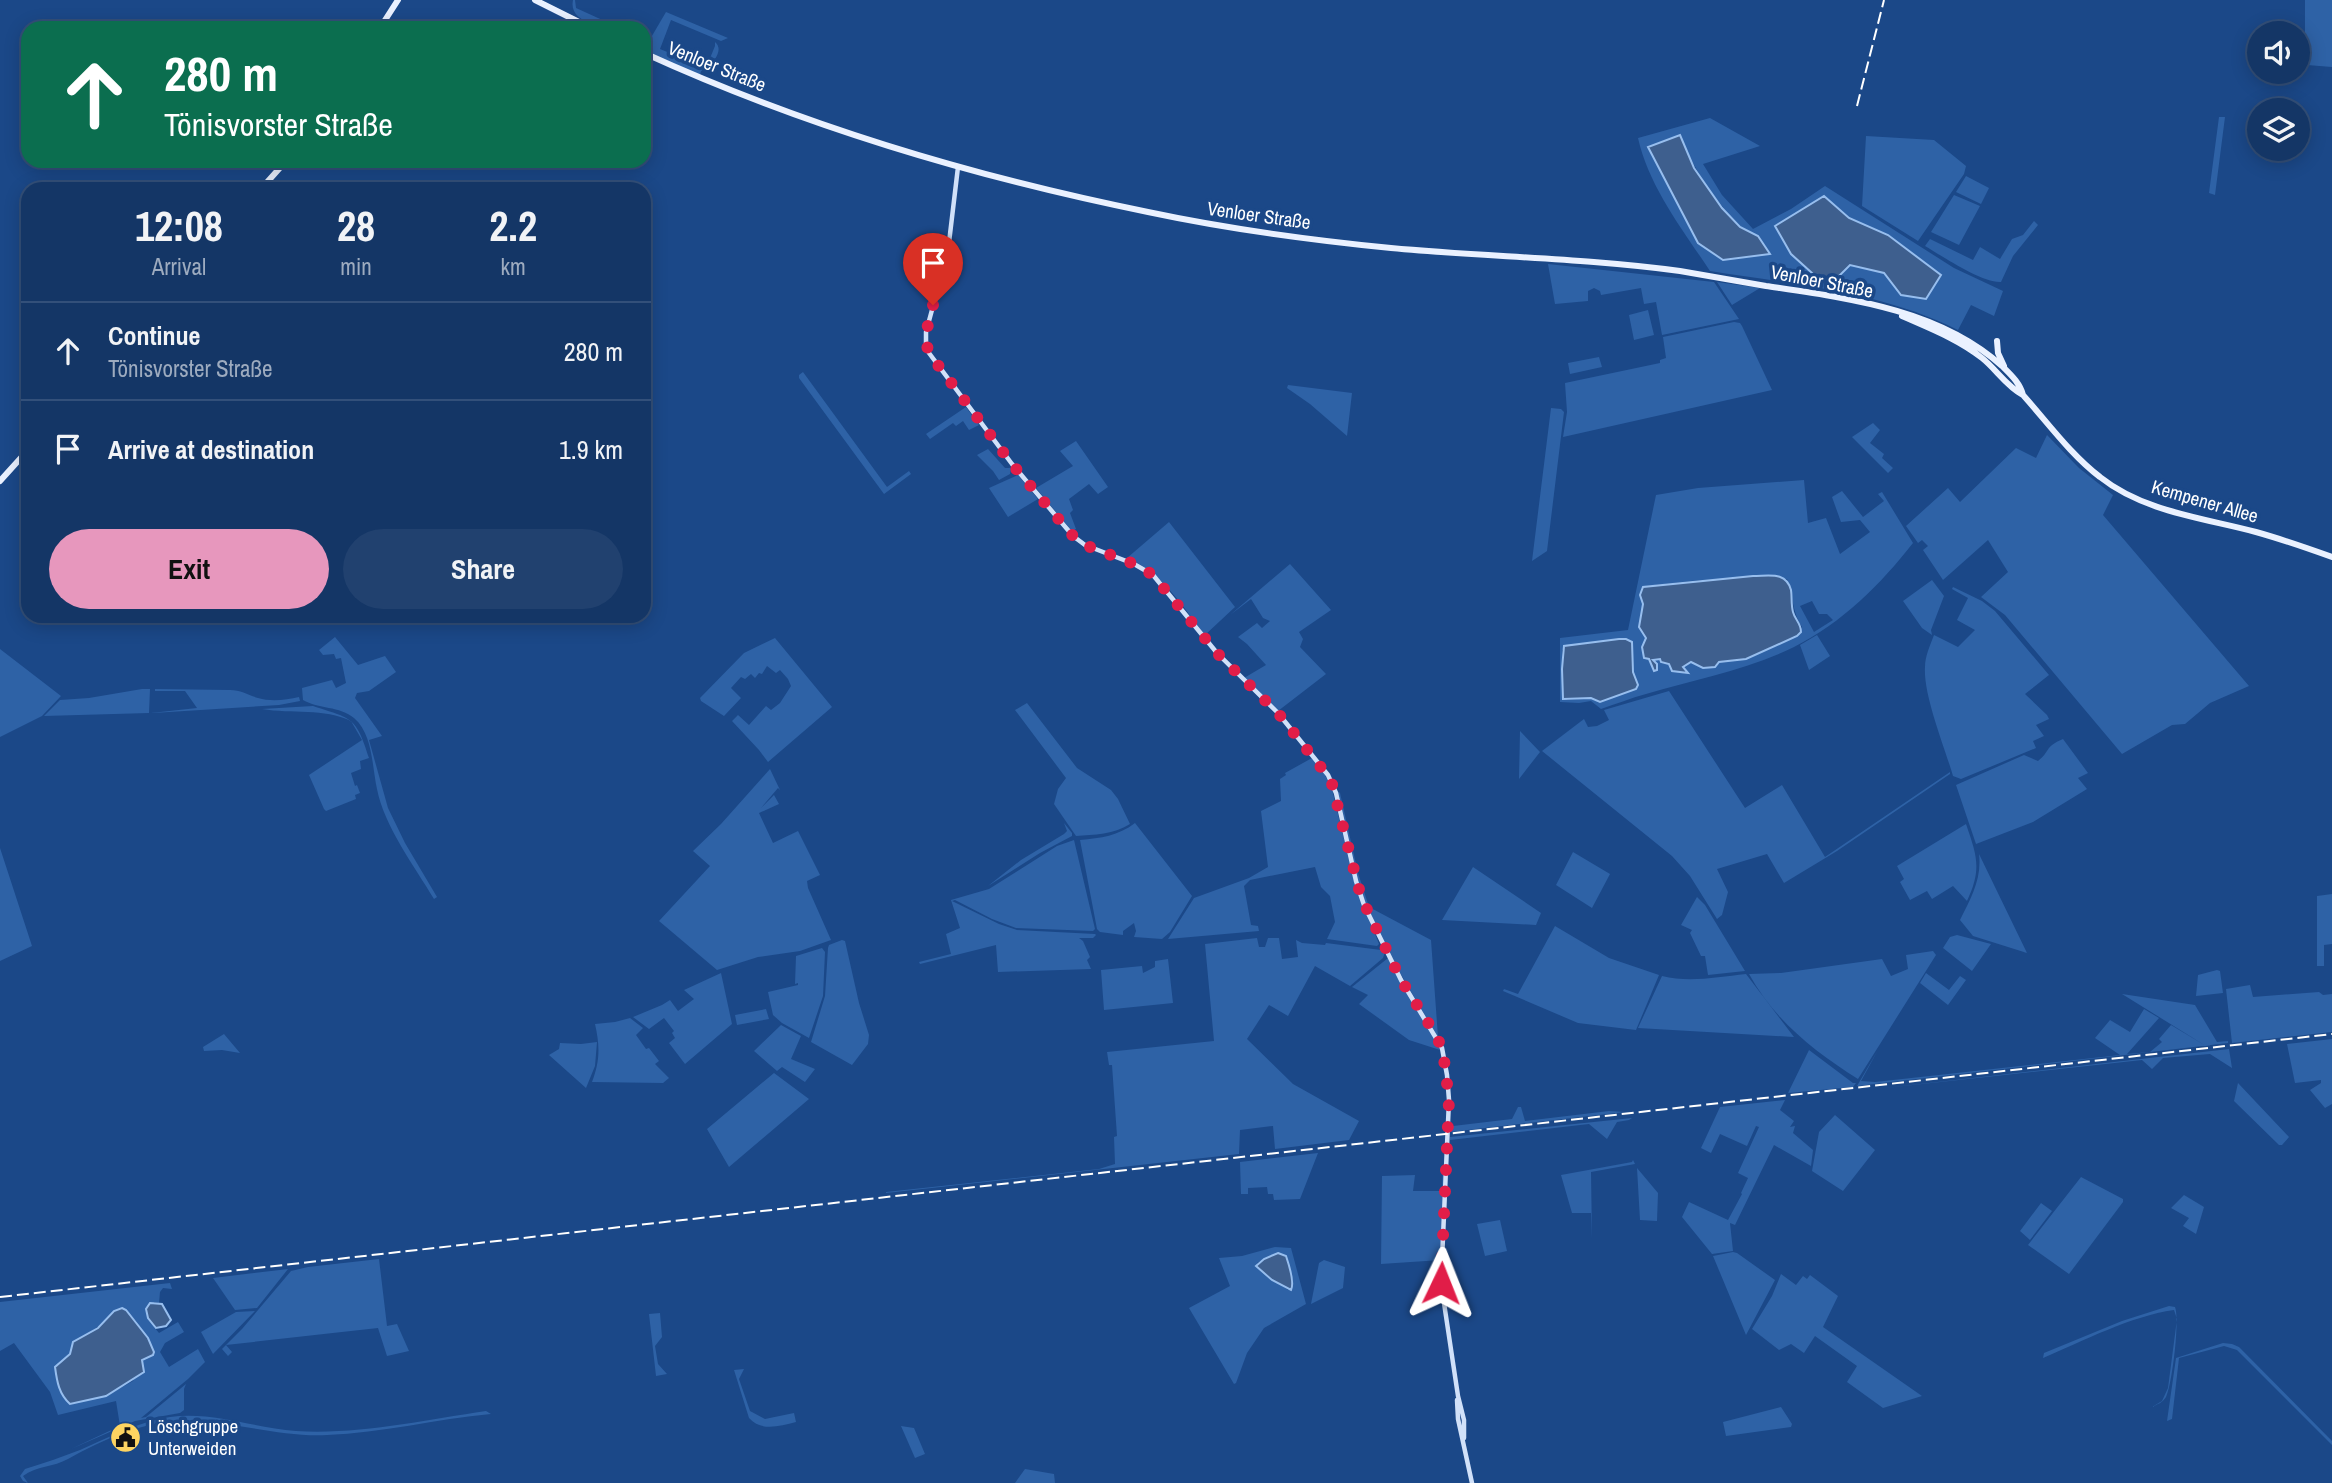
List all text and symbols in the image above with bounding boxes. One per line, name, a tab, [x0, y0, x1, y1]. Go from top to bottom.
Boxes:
map controls	[2247, 21, 2310, 161]
button: sound	[2247, 21, 2310, 84]
street label: Venloer Straße	[664, 34, 770, 98]
text: 280 m	[164, 40, 278, 106]
icon: ahead	[49, 49, 140, 140]
button: layers	[2247, 98, 2310, 161]
text: Tönisvorster Straße	[164, 103, 393, 146]
street label: Venloer Straße	[1206, 195, 1312, 235]
text: 12:08	[135, 198, 223, 254]
text: 28	[337, 198, 375, 254]
text: 2.2	[489, 198, 537, 254]
pin	[903, 233, 963, 305]
icon: arrive	[914, 244, 952, 282]
text: Arrival	[152, 251, 206, 282]
text: min	[340, 251, 372, 282]
text: km	[501, 251, 526, 282]
street label: Venloer Straße	[1769, 258, 1875, 304]
text: Continue	[108, 318, 200, 353]
icon: ahead	[49, 332, 87, 370]
text: 280 m	[564, 334, 623, 369]
text: Tönisvorster Straße	[108, 353, 273, 384]
icon: arrive	[49, 430, 87, 468]
text: Arrive at destination	[108, 432, 314, 467]
text: 1.9 km	[559, 432, 623, 467]
street label: Kempener Allee	[2149, 473, 2261, 529]
button: Exit	[49, 529, 329, 609]
button: Share	[343, 529, 623, 609]
position arrow	[1404, 1246, 1478, 1320]
place label: Löschgruppe Unterweiden	[148, 1413, 238, 1461]
public building icon: Löschgruppe Unterweiden	[108, 1420, 142, 1454]

